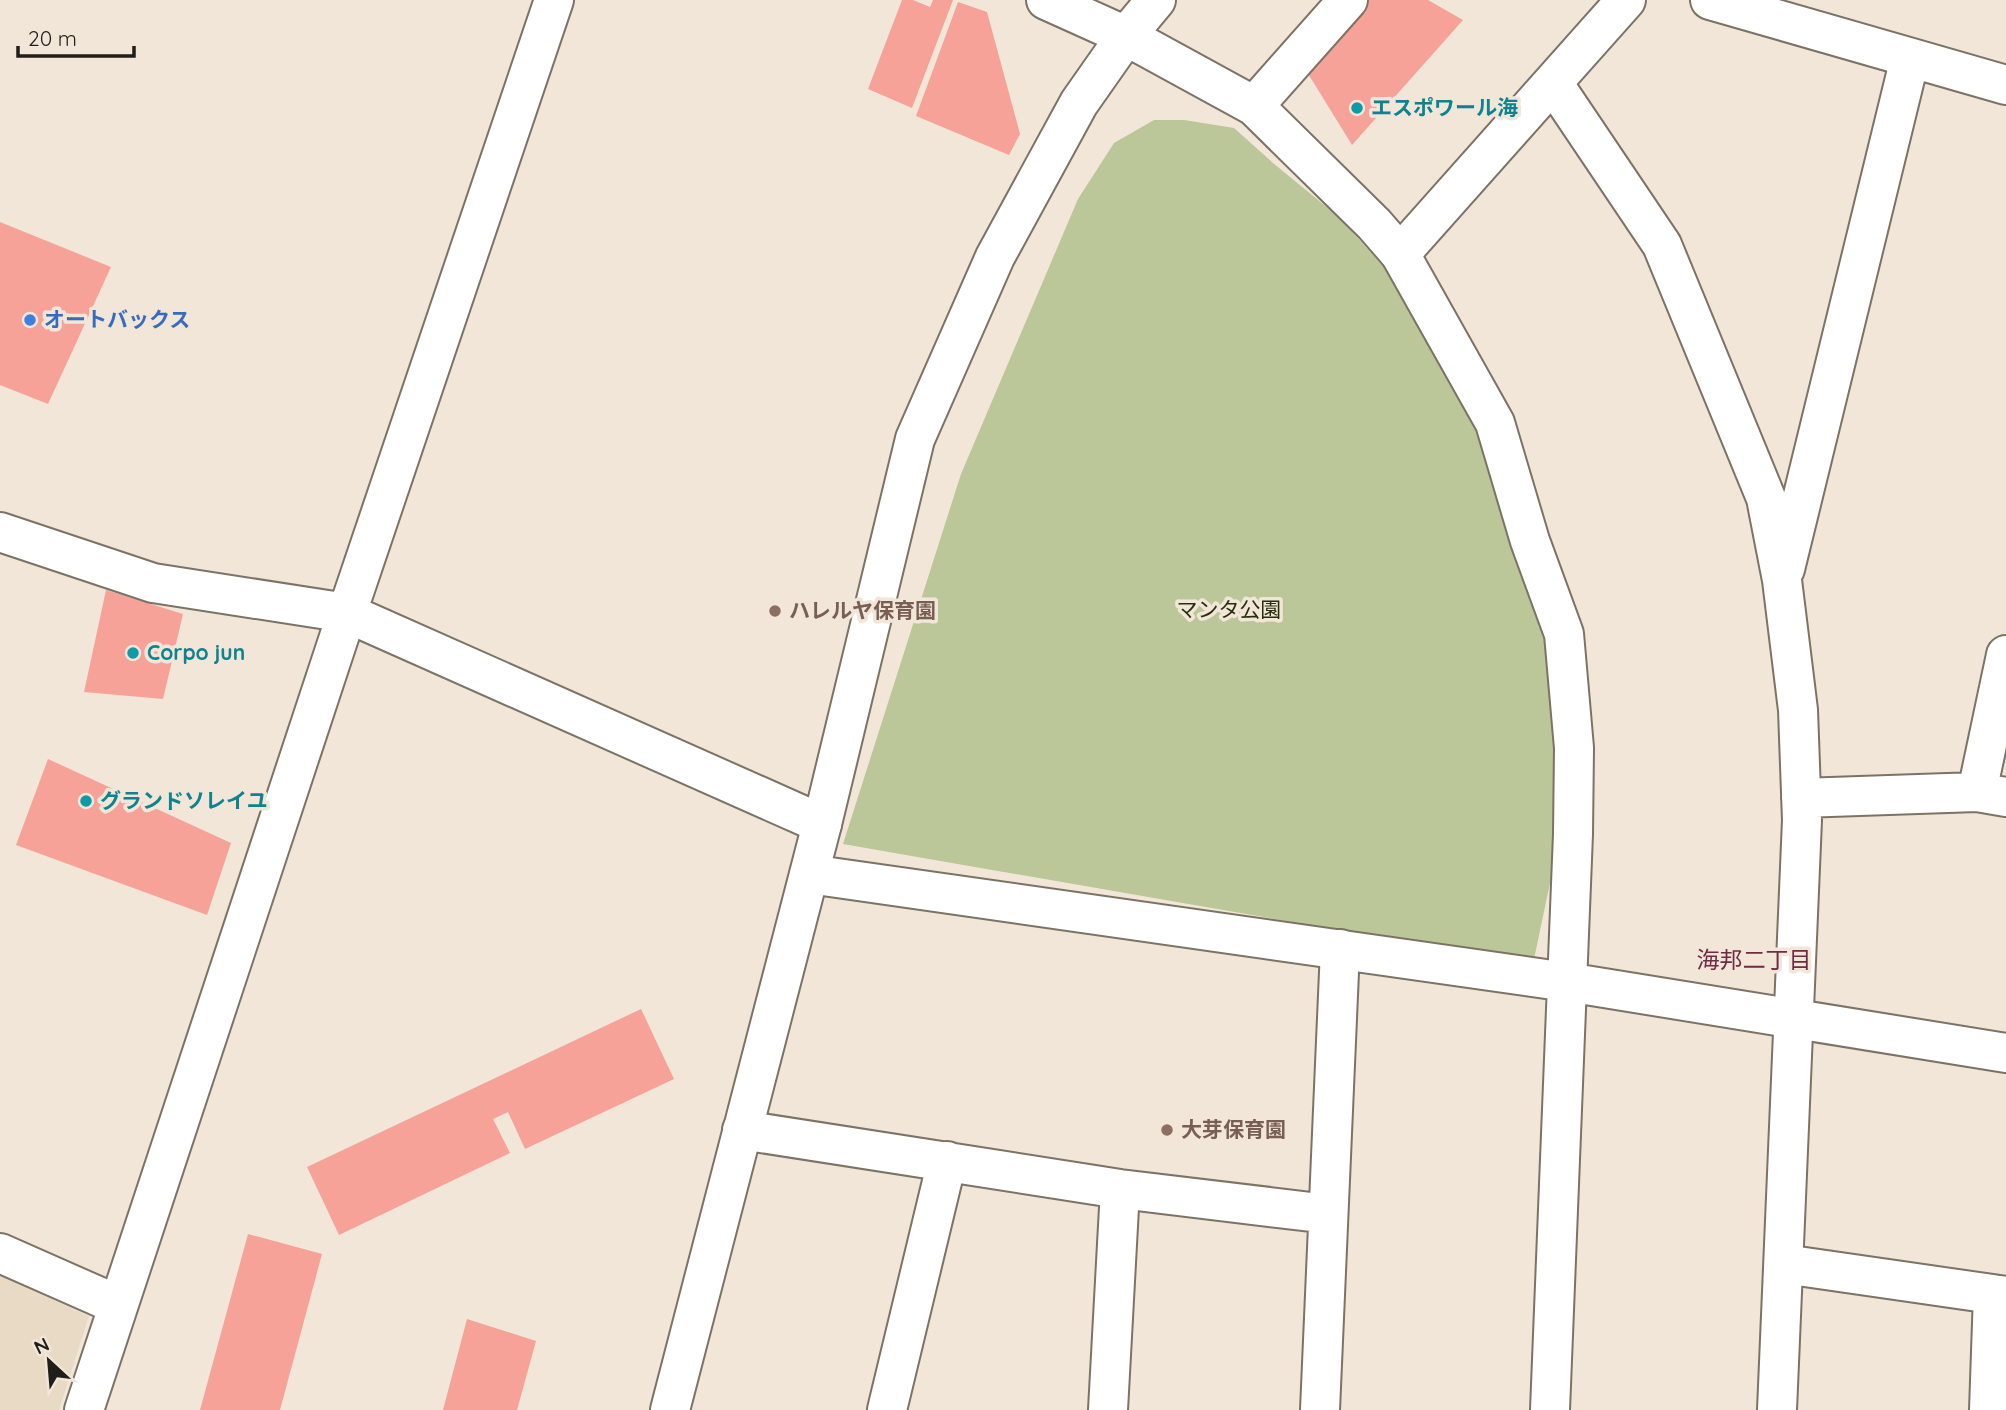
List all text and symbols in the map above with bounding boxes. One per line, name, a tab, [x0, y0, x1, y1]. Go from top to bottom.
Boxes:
scale bar	[18, 14, 133, 58]
text: 20 m	[28, 25, 77, 51]
place label: エスポワール海	[1371, 94, 1518, 120]
marker: エスポワール海	[1349, 100, 1365, 116]
place label: オートバックス	[44, 306, 190, 332]
marker: オートバックス	[22, 312, 38, 328]
park label: マンタ公園	[1177, 596, 1282, 622]
place label: ハレルヤ保育園	[789, 597, 936, 623]
marker: ハレルヤ保育園	[767, 603, 783, 619]
place label: Corpo jun	[147, 639, 245, 665]
marker: Corpo jun	[125, 645, 141, 661]
place label: グランドソレイユ	[100, 787, 268, 813]
marker: グランドソレイユ	[78, 793, 94, 809]
district label: 海邦二丁目	[1697, 945, 1812, 974]
place label: 大芽保育園	[1181, 1116, 1286, 1142]
marker: 大芽保育園	[1159, 1122, 1175, 1138]
north arrow	[14, 1326, 84, 1396]
text: N	[30, 1332, 53, 1360]

